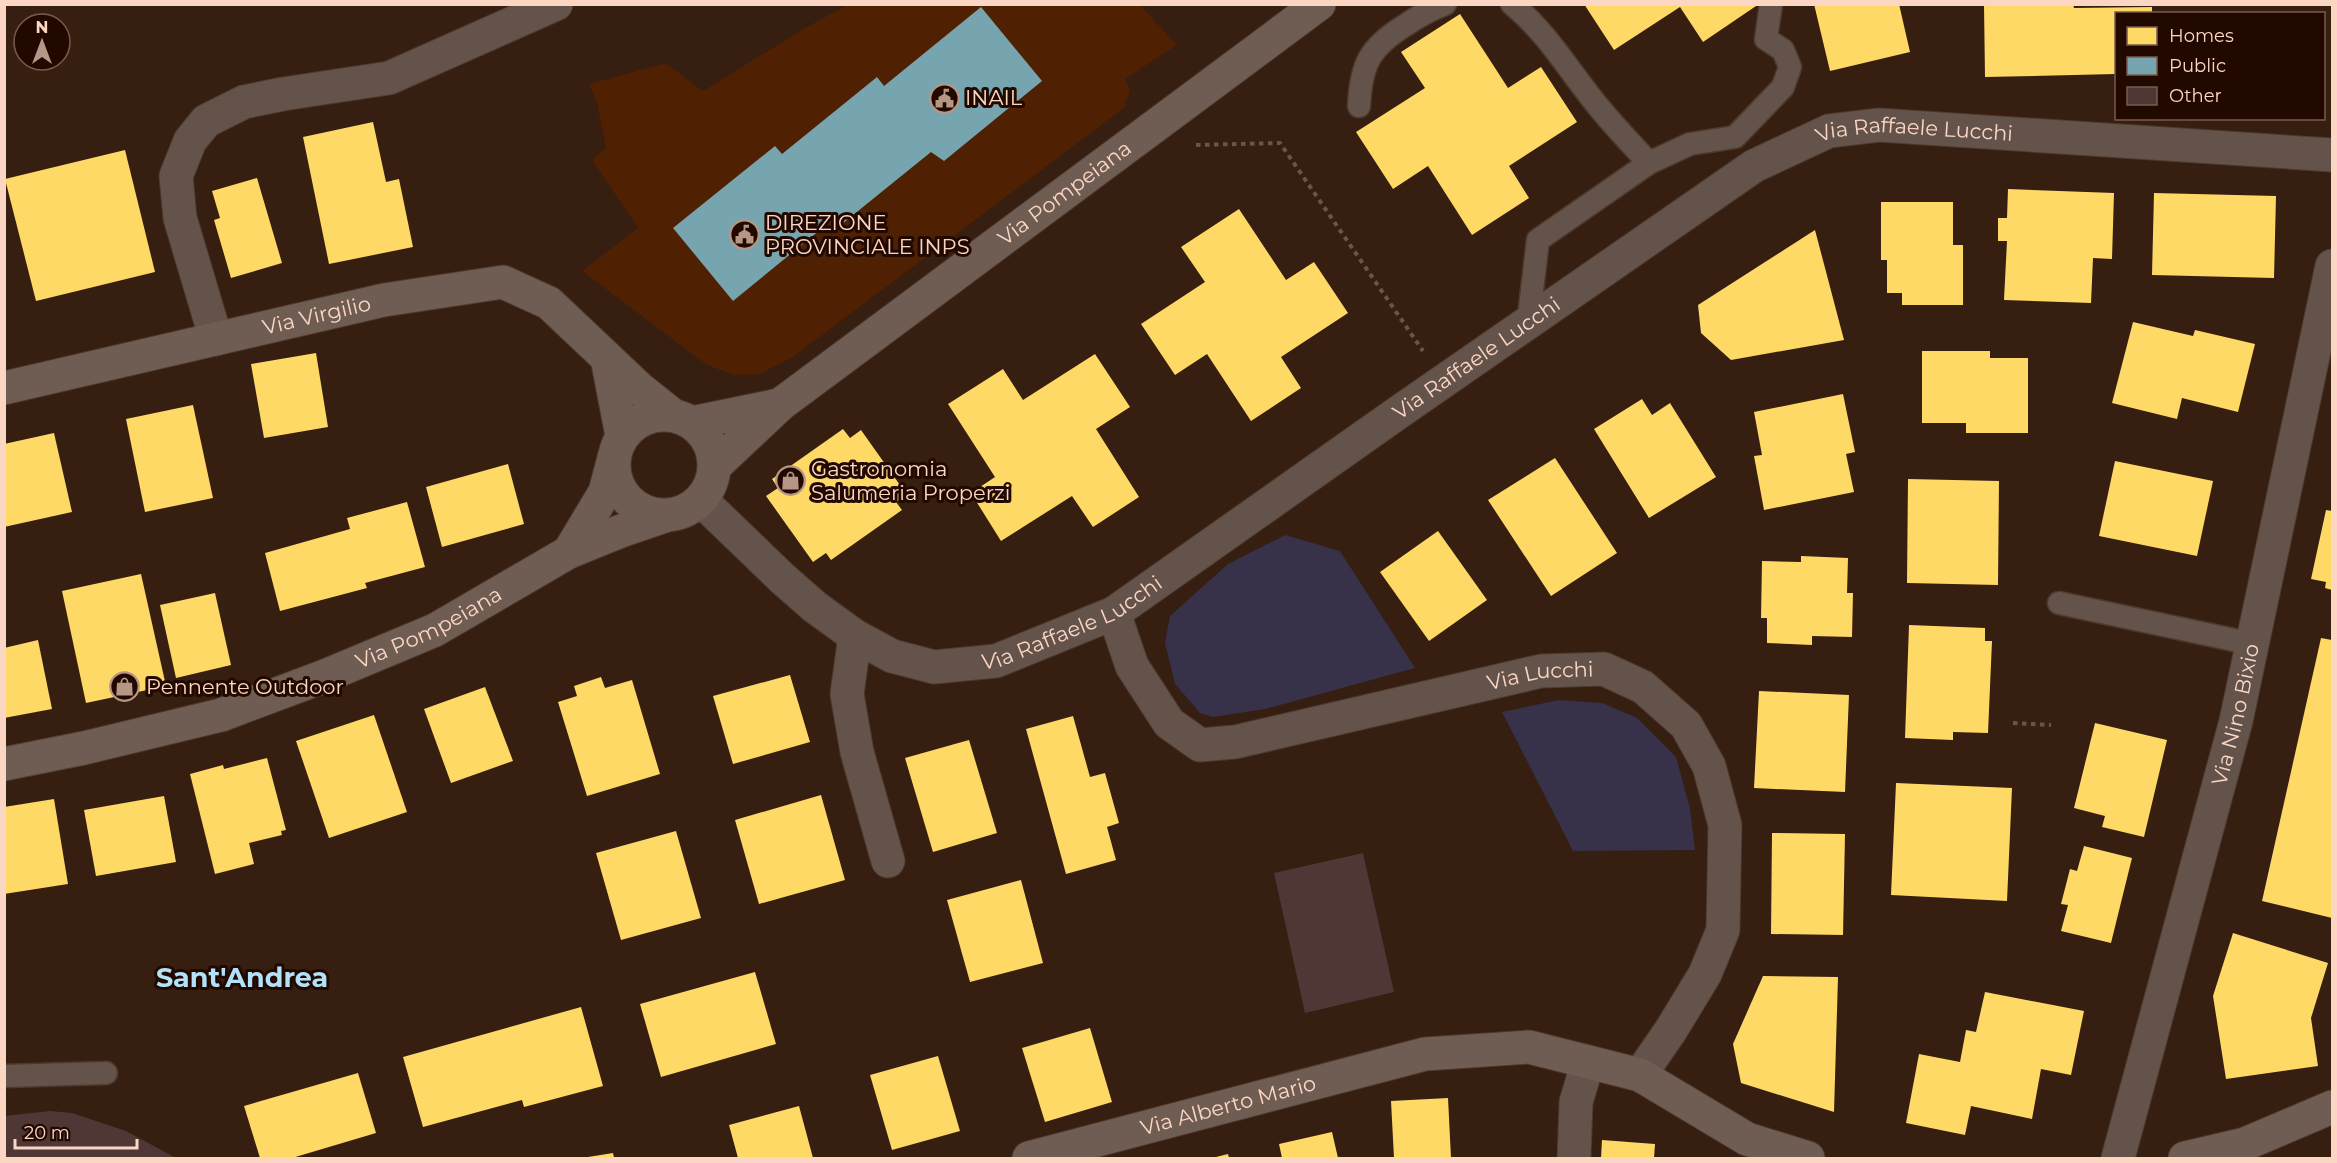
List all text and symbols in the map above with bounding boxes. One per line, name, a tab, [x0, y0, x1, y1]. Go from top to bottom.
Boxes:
north arrow	[12, 12, 72, 72]
legend	[2115, 12, 2325, 120]
text: N	[36, 18, 48, 37]
text: Homes	[2169, 25, 2234, 47]
text: Public	[2169, 55, 2226, 77]
public building icon: INAIL	[928, 82, 960, 114]
place label: INAIL	[965, 85, 1023, 110]
text: Other	[2169, 85, 2222, 107]
street label: Via Raffaele Lucchi	[1811, 112, 2014, 147]
street label: Via Pompeiana	[993, 135, 1136, 250]
place label: DIREZIONE PROVINCIALE INPS	[765, 210, 970, 259]
public building icon: DIREZIONE PROVINCIALE INPS	[728, 219, 760, 251]
street label: Via Virgilio	[260, 290, 373, 340]
street label: Via Raffaele Lucchi	[1388, 291, 1565, 425]
place label: Gastronomia Salumeria Properzi	[811, 456, 1010, 505]
shop icon: Gastronomia Salumeria Properzi	[774, 465, 806, 497]
street label: Via Raffaele Lucchi	[980, 570, 1167, 674]
street label: Via Pompeiana	[352, 581, 506, 674]
street label: Via Nino Bixio	[2206, 641, 2264, 788]
street label: Via Lucchi	[1485, 656, 1594, 695]
shop icon: Pennente Outdoor	[109, 671, 141, 703]
place label: Pennente Outdoor	[146, 674, 344, 699]
district label: Sant'Andrea	[156, 961, 328, 994]
street label: Via Alberto Mario	[1138, 1070, 1319, 1140]
scale bar	[15, 1112, 136, 1150]
text: 20 m	[24, 1122, 70, 1144]

